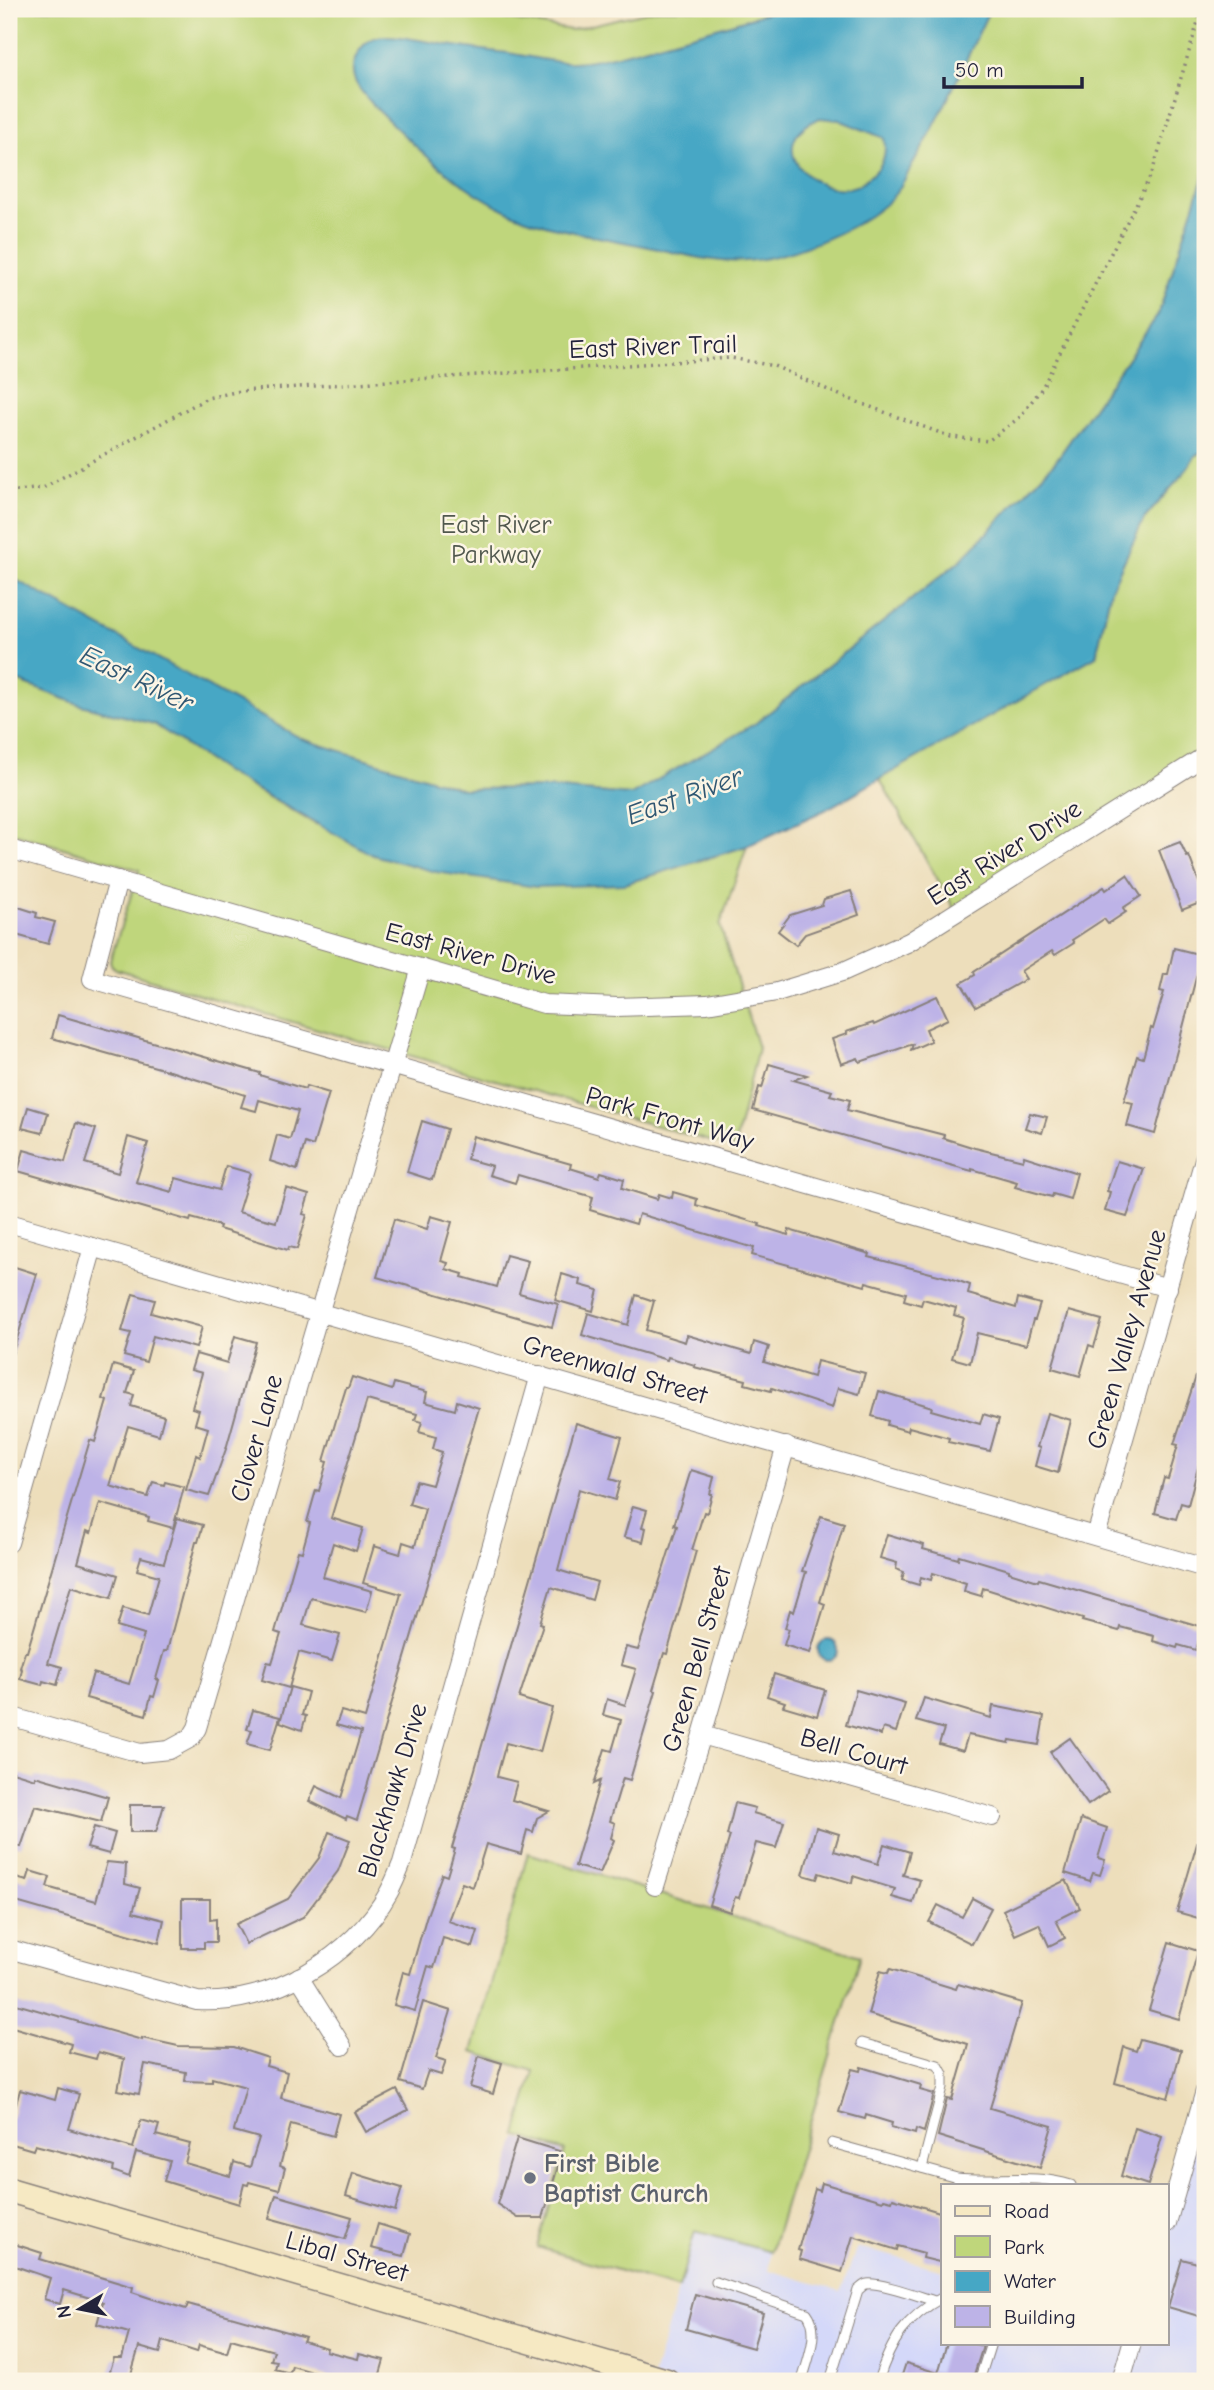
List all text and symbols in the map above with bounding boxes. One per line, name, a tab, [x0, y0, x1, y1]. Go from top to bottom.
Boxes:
scale bar	[944, 46, 1083, 90]
text: 50 m	[955, 58, 1004, 82]
street label: East River Trail	[568, 329, 738, 365]
park label: East River Parkway	[440, 510, 552, 570]
water label: East River	[75, 639, 200, 720]
water label: East River	[622, 760, 748, 832]
street label: East River Drive	[922, 794, 1087, 912]
street label: East River Drive	[382, 917, 560, 991]
street label: Park Front Way	[582, 1081, 758, 1157]
street label: Green Valley Avenue	[1081, 1226, 1173, 1453]
street label: Greenwald Street	[519, 1329, 712, 1411]
street label: Clover Lane	[225, 1371, 289, 1505]
street label: Green Bell Street	[656, 1561, 738, 1756]
street label: Blackhawk Drive	[352, 1700, 434, 1881]
street label: Bell Court	[797, 1722, 912, 1782]
place label: First Bible Baptist Church	[544, 2149, 709, 2209]
marker: First Bible Baptist Church	[522, 2170, 538, 2186]
legend	[941, 2184, 1168, 2344]
text: Road	[1004, 2199, 1049, 2223]
street label: Libal Street	[282, 2225, 413, 2289]
text: Park	[1004, 2235, 1044, 2259]
text: Water	[1004, 2269, 1057, 2293]
north arrow	[46, 2274, 116, 2344]
text: N	[52, 2304, 76, 2320]
text: Building	[1004, 2305, 1076, 2329]

